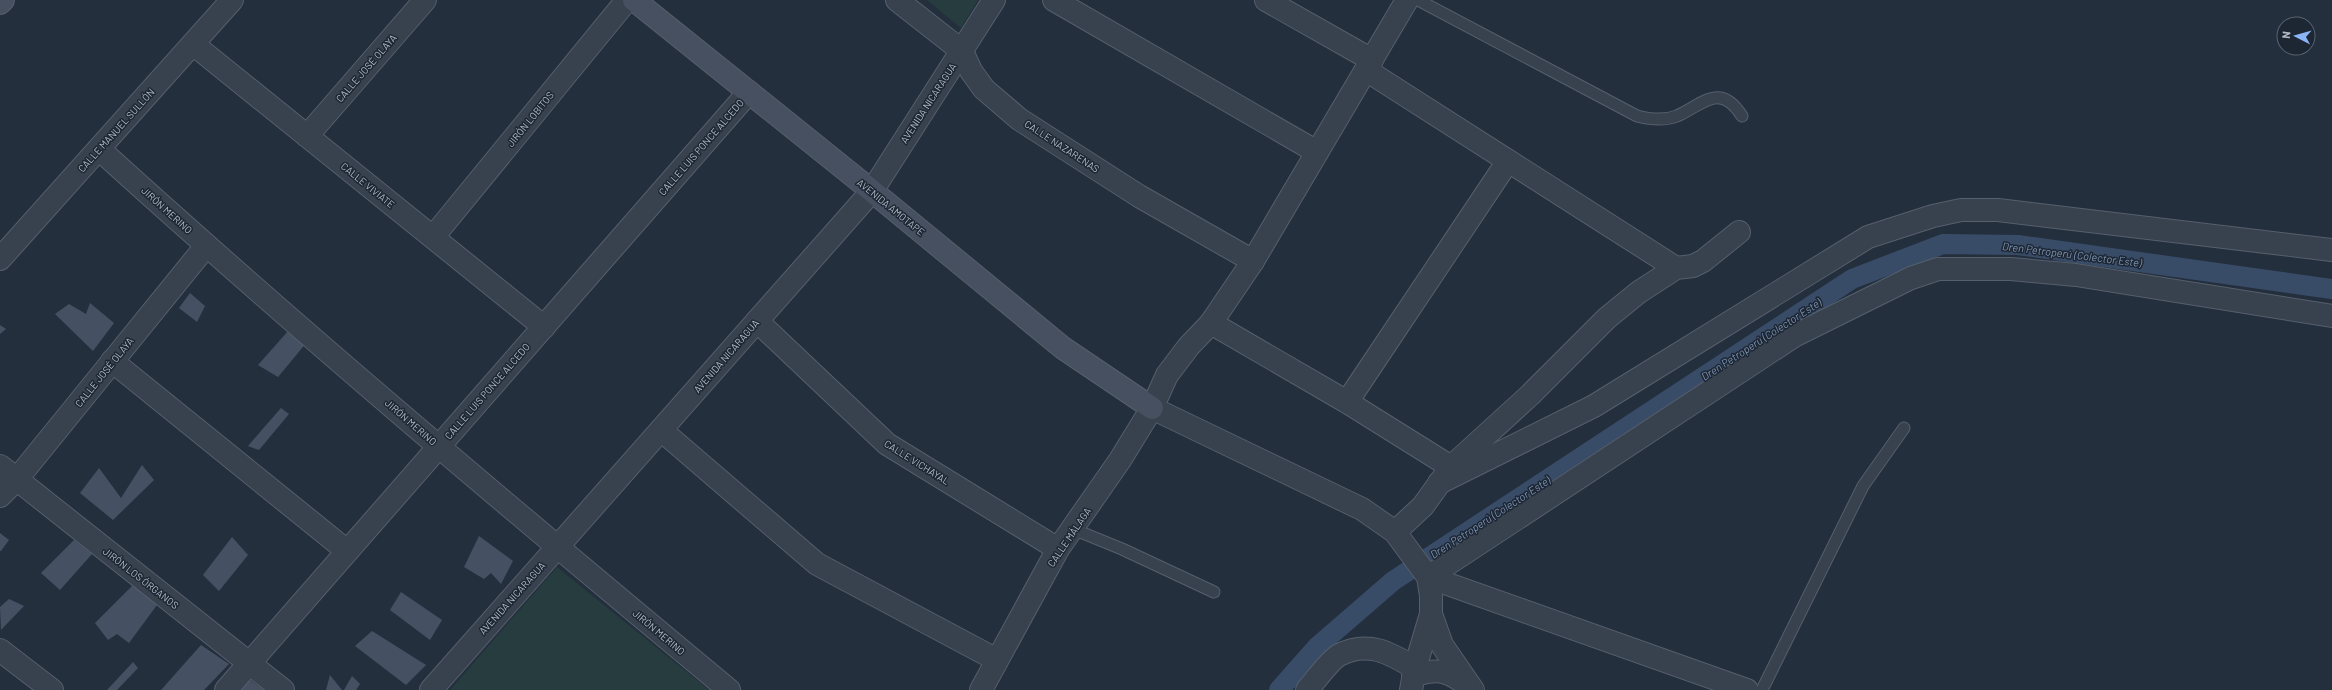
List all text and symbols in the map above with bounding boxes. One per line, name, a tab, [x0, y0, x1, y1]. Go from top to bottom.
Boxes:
north arrow	[2276, 16, 2316, 56]
text: N	[2279, 31, 2292, 39]
street label: CALLE JOSÉ OLAYA	[333, 32, 399, 104]
street label: AVENIDA NICARAGUA	[898, 61, 958, 145]
street label: CALLE MANUEL SULLÓN	[75, 86, 157, 174]
street label: JIRÓN LOBITOS	[504, 89, 556, 149]
street label: CALLE LUIS PONCE ALCEDO	[656, 97, 746, 197]
street label: CALLE NAZARENAS	[1022, 117, 1102, 175]
street label: CALLE VIVIATE	[339, 160, 397, 210]
street label: AVENIDA AMOTAPE	[855, 176, 927, 238]
street label: JIRÓN MERINO	[139, 184, 195, 236]
water label: Dren Petroperú (Colector Este)	[2001, 239, 2144, 269]
water label: Dren Petroperú (Colector Este)	[1699, 295, 1825, 383]
street label: AVENIDA NICARAGUA	[691, 317, 761, 395]
street label: CALLE JOSÉ OLAYA	[72, 335, 136, 409]
street label: CALLE LUIS PONCE ALCEDO	[442, 341, 532, 441]
street label: JIRÓN MERINO	[383, 396, 439, 448]
street label: CALLE VICHAYAL	[882, 437, 952, 487]
water label: Dren Petroperú (Colector Este)	[1428, 473, 1554, 561]
street label: CALLE MÁLAGA	[1045, 505, 1093, 569]
street label: JIRÓN LOS ÓRGANOS	[101, 545, 181, 611]
street label: AVENIDA NICARAGUA	[476, 559, 548, 637]
street label: JIRÓN MERINO	[630, 607, 688, 657]

